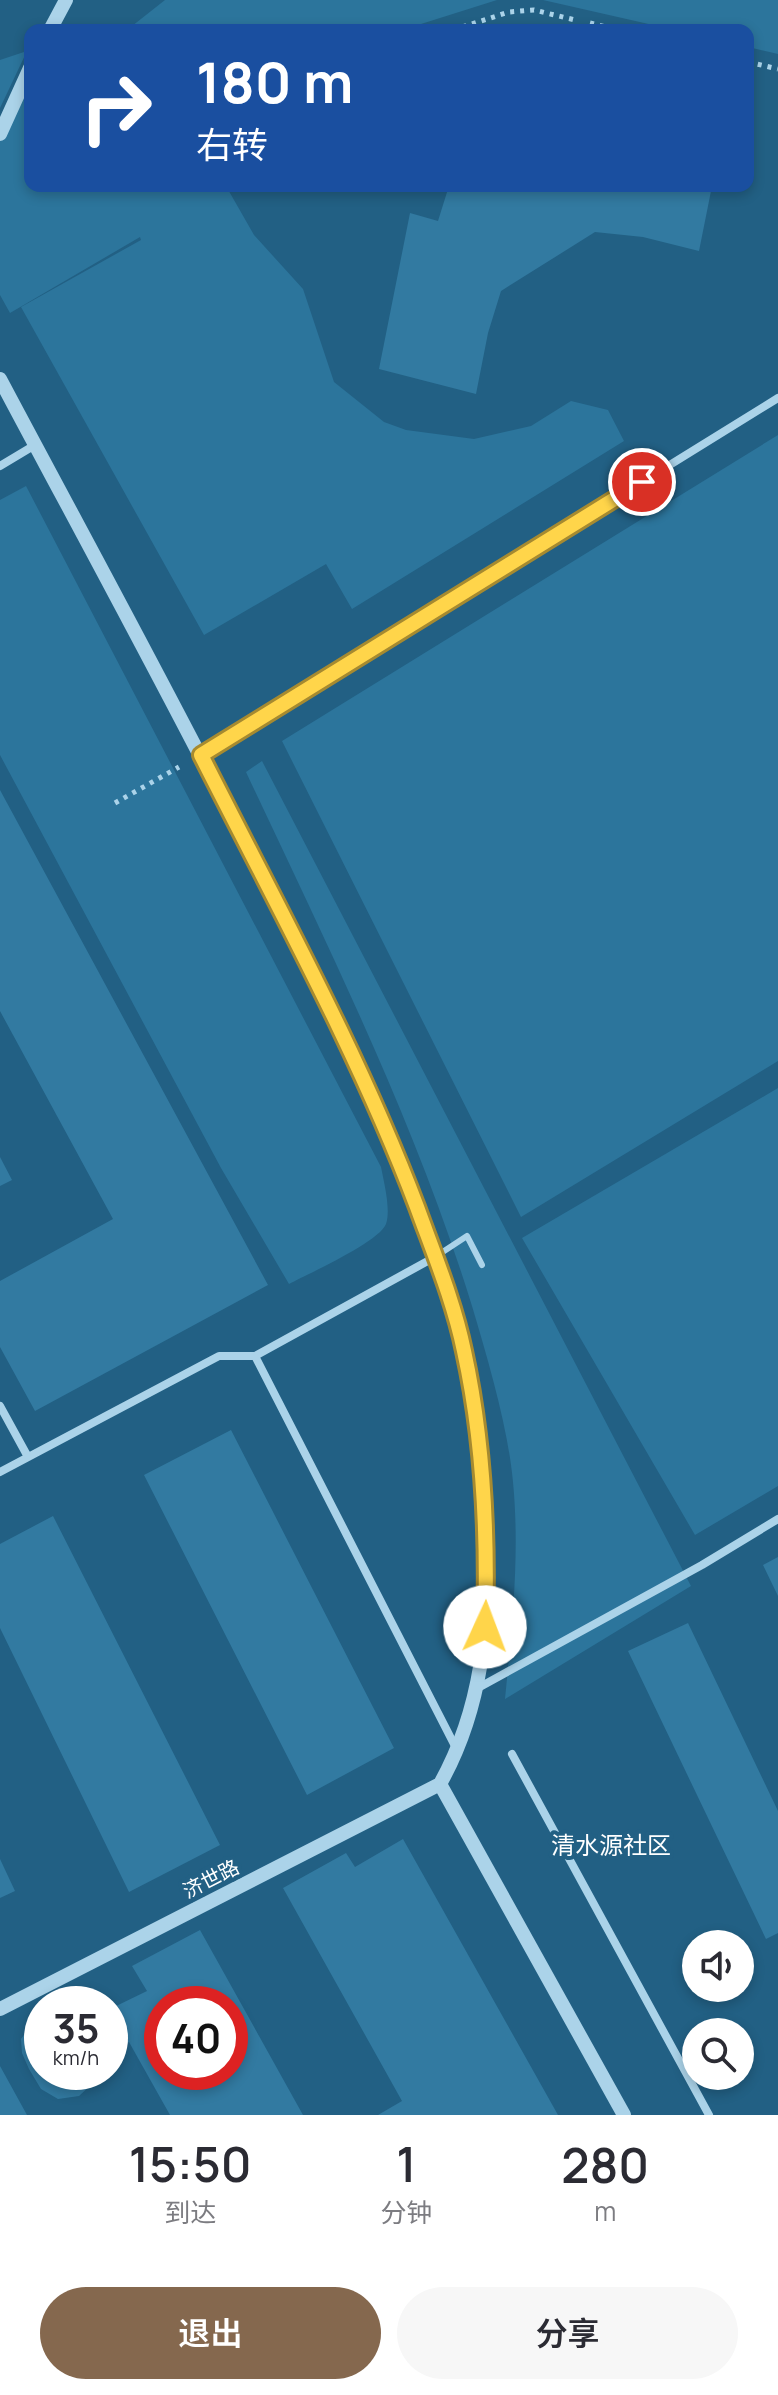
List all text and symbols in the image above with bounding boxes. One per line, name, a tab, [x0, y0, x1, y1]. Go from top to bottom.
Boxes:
text: 180 m	[196, 43, 353, 120]
icon: right	[64, 56, 168, 160]
text: 右转	[196, 120, 268, 169]
pin	[608, 448, 676, 516]
icon: arrive	[620, 460, 664, 504]
position arrow	[443, 1585, 527, 1669]
district label: 清水源社区	[551, 1828, 671, 1861]
street label: 济世路	[178, 1853, 244, 1904]
map controls	[682, 1930, 754, 2090]
button: sound	[682, 1930, 754, 2002]
speed limit sign: 40	[144, 1986, 248, 2090]
text: 35	[53, 2000, 99, 2055]
button: search	[682, 2018, 754, 2090]
text: km/h	[53, 2044, 99, 2071]
text: 15:50	[129, 2131, 252, 2196]
text: 1	[396, 2131, 417, 2196]
text: 280	[561, 2132, 649, 2197]
text: m	[594, 2193, 616, 2229]
text: 到达	[164, 2194, 216, 2230]
text: 分钟	[380, 2194, 432, 2230]
button: 退出	[40, 2287, 381, 2379]
button: 分享	[397, 2287, 738, 2379]

